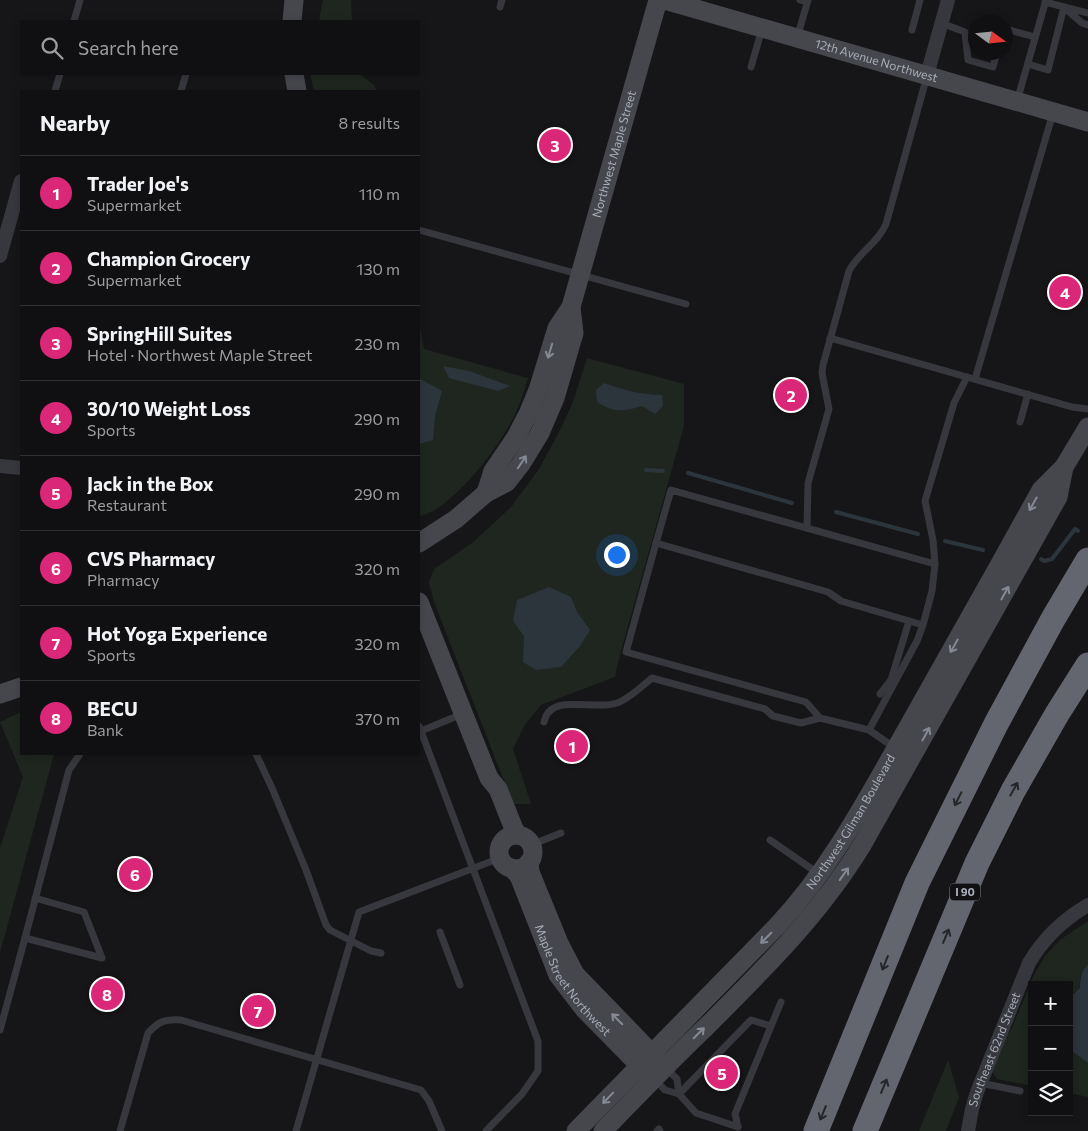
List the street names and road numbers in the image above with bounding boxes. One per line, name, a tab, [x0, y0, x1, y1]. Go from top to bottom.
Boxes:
street label: 12th Avenue Northwest	[814, 36, 940, 84]
street label: Northwest Maple Street	[589, 89, 638, 219]
street label: Northwest Gilman Boulevard	[803, 751, 897, 892]
road number: I 90	[950, 884, 980, 900]
street label: Maple Street Northwest	[533, 922, 614, 1038]
street label: Southeast 62nd Street	[965, 990, 1023, 1108]

